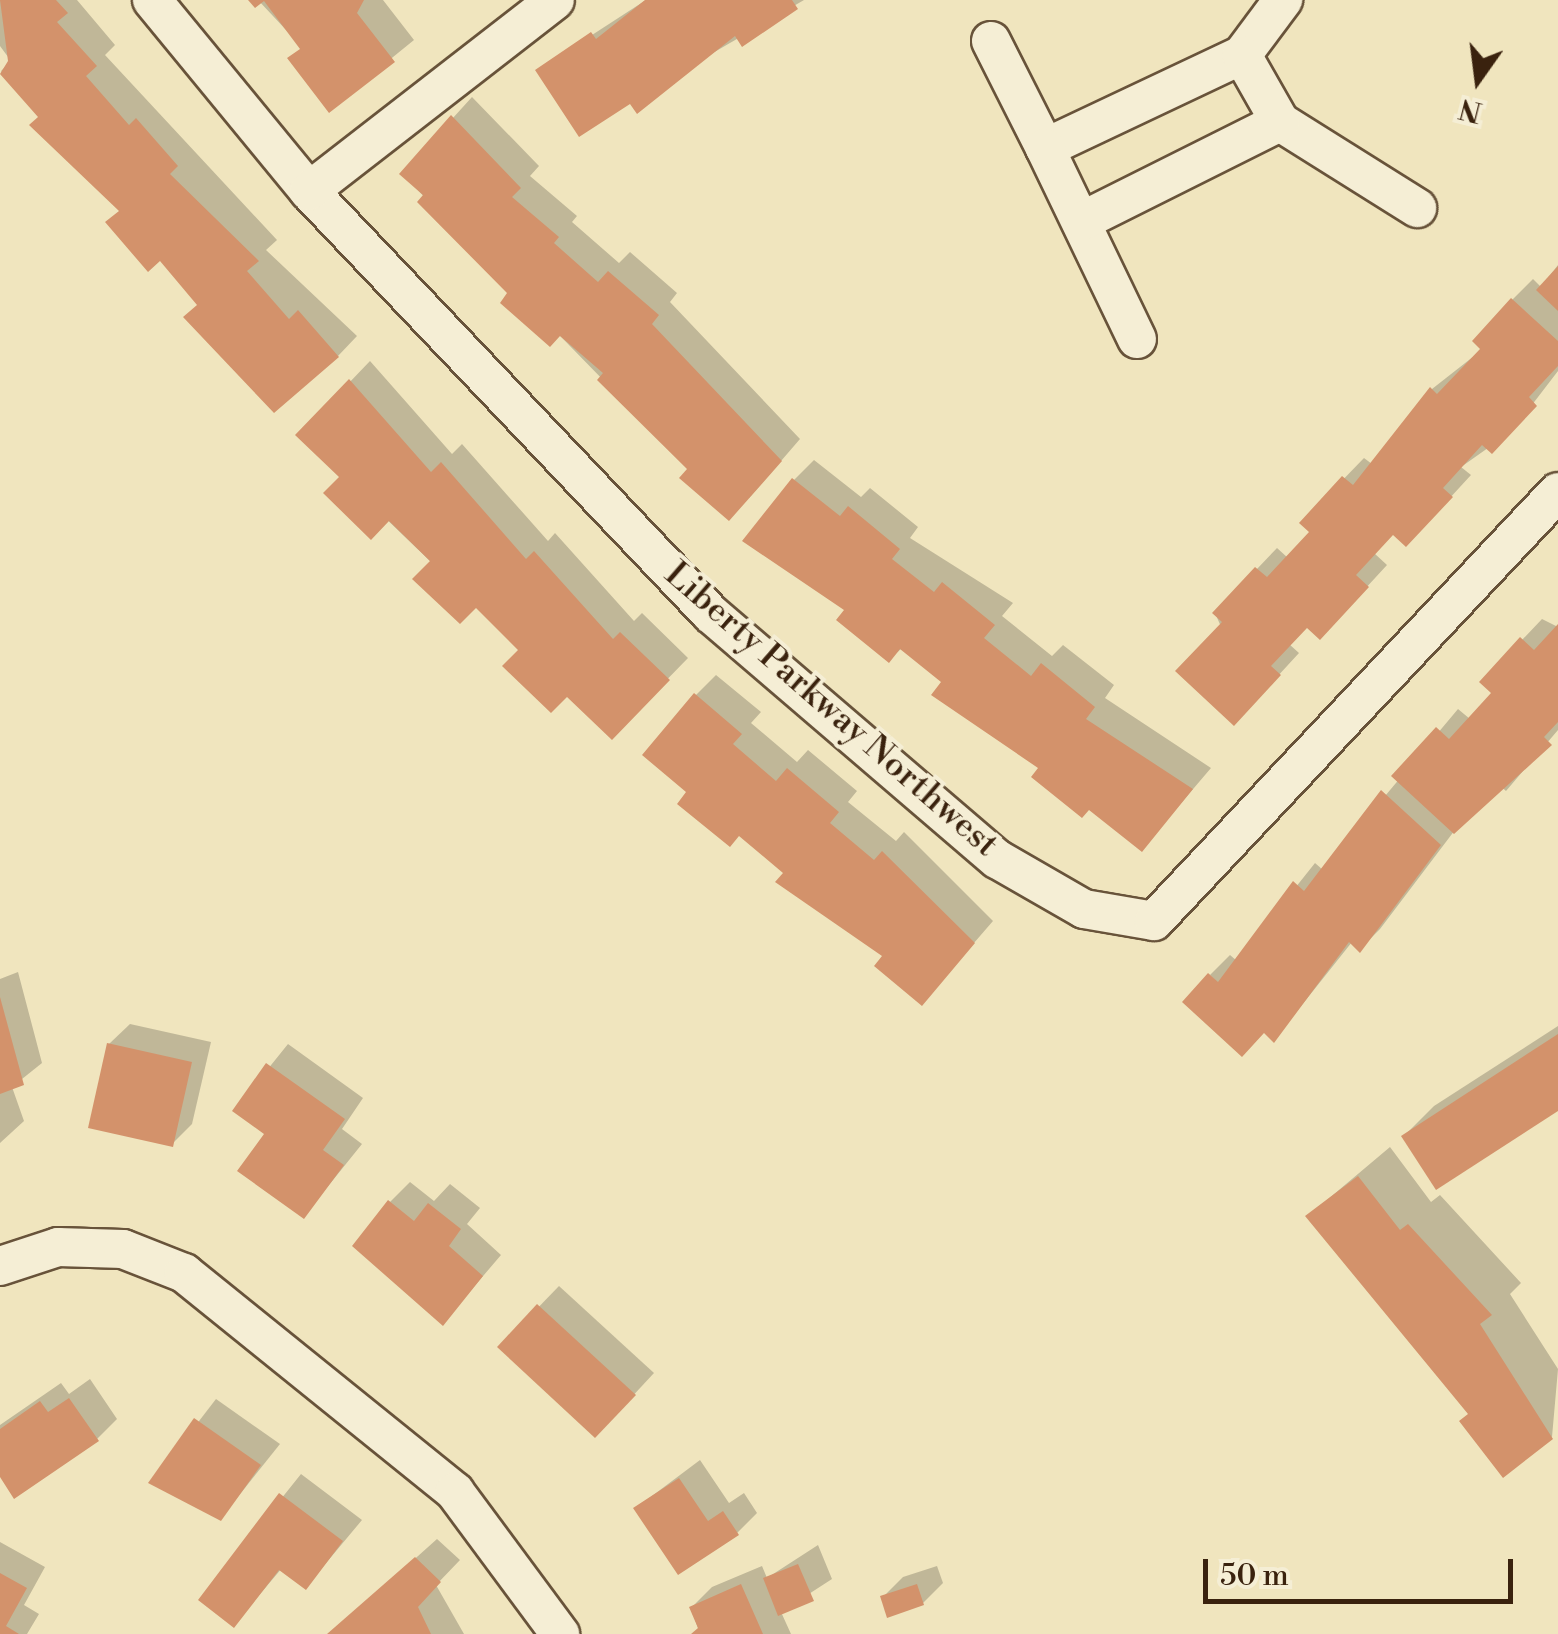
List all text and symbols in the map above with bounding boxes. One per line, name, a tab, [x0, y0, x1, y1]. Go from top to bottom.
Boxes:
north arrow	[1428, 30, 1528, 130]
text: N	[1456, 90, 1486, 129]
street label: Liberty Parkway Northwest	[656, 554, 1006, 866]
scale bar	[1208, 1539, 1518, 1601]
text: 50 m	[1220, 1557, 1289, 1595]

